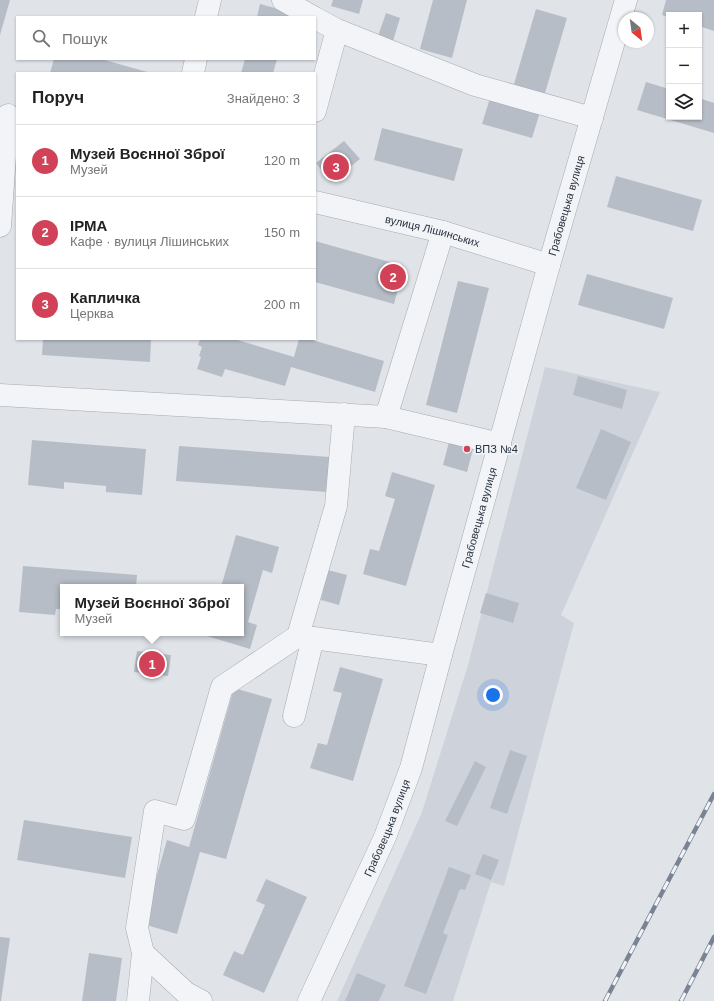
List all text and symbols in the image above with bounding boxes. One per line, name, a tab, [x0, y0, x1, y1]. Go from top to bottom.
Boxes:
north arrow	[618, 12, 654, 48]
map controls	[666, 12, 702, 120]
button: +	[666, 12, 702, 48]
search box	[16, 16, 316, 60]
icon: search	[30, 27, 52, 49]
text: Пошук	[62, 30, 107, 47]
button: −	[666, 48, 702, 84]
button: layers	[666, 84, 702, 120]
text: Поруч	[32, 88, 84, 107]
text: Знайдено: 3	[227, 91, 300, 106]
text: Музей Воєнної Зброї	[70, 145, 225, 162]
pin: 3	[323, 152, 349, 182]
text: 1	[41, 153, 49, 168]
text: 120 m	[264, 153, 300, 168]
street label: Грабовецька вулиця	[546, 154, 587, 257]
text: Музей	[70, 162, 108, 177]
street label: вулиця Лішинських	[384, 213, 482, 249]
text: ІРМА	[70, 217, 107, 234]
text: 2	[41, 225, 49, 240]
text: 150 m	[264, 225, 300, 240]
text: Кафе · вулиця Лішинських	[70, 234, 229, 249]
pin: 2	[380, 262, 406, 292]
text: Капличка	[70, 289, 140, 306]
text: 3	[41, 297, 49, 312]
text: 200 m	[264, 297, 300, 312]
text: Церква	[70, 306, 114, 321]
place label: ВПЗ №4	[475, 443, 518, 455]
marker: ВПЗ №4	[462, 444, 472, 454]
street label: Грабовецька вулиця	[459, 466, 499, 569]
popup	[60, 584, 244, 636]
text: Музей Воєнної Зброї	[75, 594, 229, 611]
text: Музей	[75, 611, 112, 626]
pin: 1	[139, 649, 165, 679]
your location	[483, 685, 503, 705]
street label: Грабовецька вулиця	[362, 778, 412, 878]

